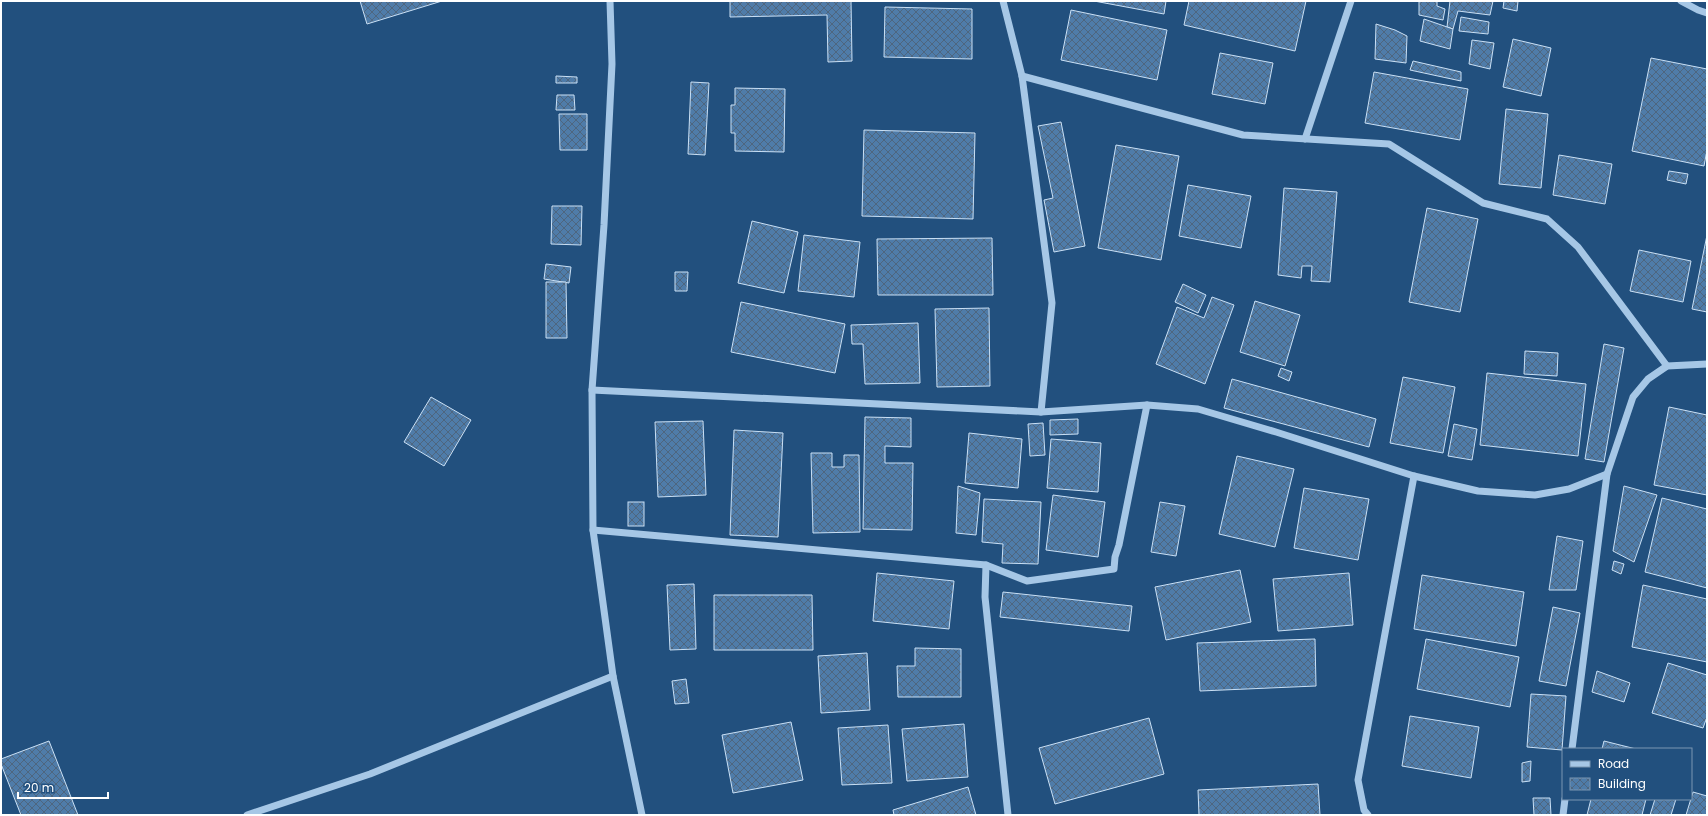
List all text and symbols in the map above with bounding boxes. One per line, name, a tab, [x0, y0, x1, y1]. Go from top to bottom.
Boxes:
legend	[1562, 748, 1692, 800]
text: Road	[1598, 755, 1629, 772]
scale bar	[18, 774, 108, 800]
text: Building	[1598, 775, 1646, 792]
text: 20 m	[24, 779, 54, 796]

